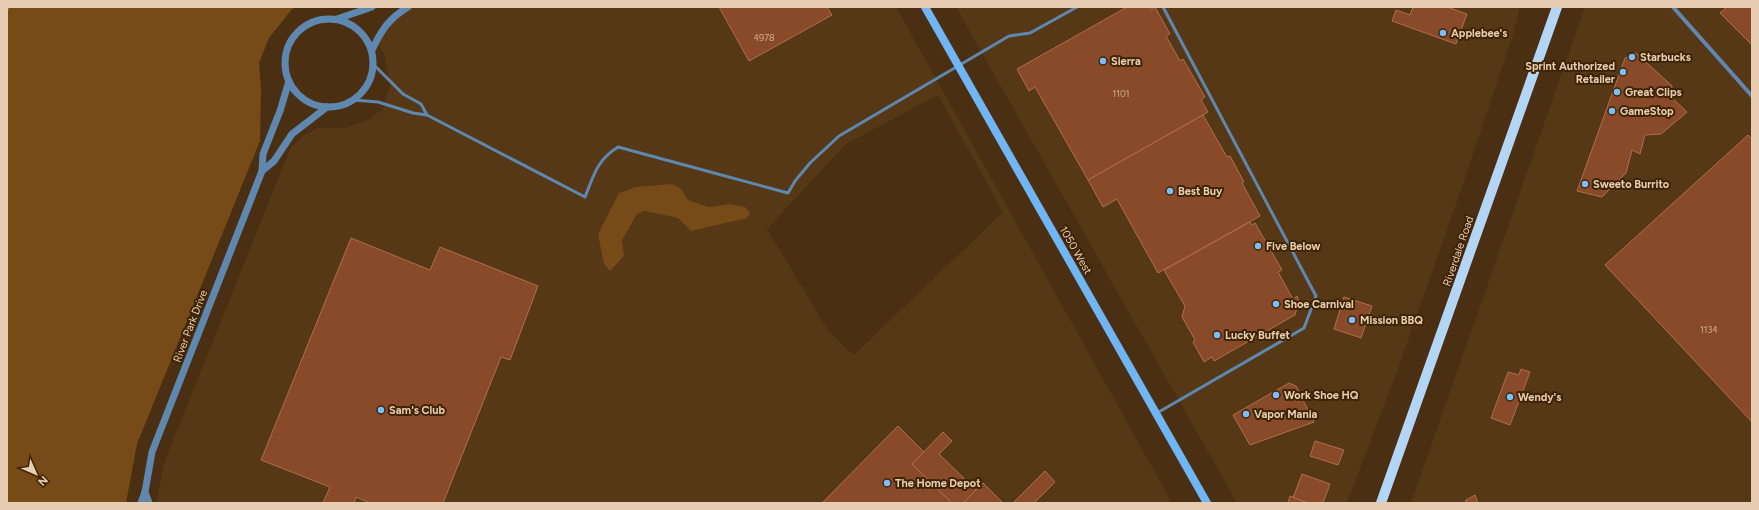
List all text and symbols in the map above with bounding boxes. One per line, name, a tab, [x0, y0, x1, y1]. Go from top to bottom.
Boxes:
place label: Applebee's	[1451, 27, 1507, 40]
marker: Applebee's	[1438, 28, 1448, 38]
house number: 4978	[753, 32, 775, 43]
place label: Starbucks	[1640, 51, 1691, 64]
marker: Starbucks	[1627, 52, 1637, 62]
place label: Sierra	[1111, 55, 1141, 68]
marker: Sierra	[1098, 56, 1108, 66]
place label: Sprint Authorized Retailer	[1525, 60, 1616, 86]
marker: Sprint Authorized Retailer	[1618, 67, 1628, 77]
place label: Great Clips	[1625, 86, 1682, 99]
marker: Great Clips	[1612, 87, 1622, 97]
house number: 1101	[1113, 88, 1129, 99]
place label: GameStop	[1620, 105, 1674, 118]
marker: GameStop	[1607, 106, 1617, 116]
place label: Sweeto Burrito	[1593, 178, 1670, 191]
marker: Sweeto Burrito	[1580, 179, 1590, 189]
place label: Best Buy	[1178, 185, 1223, 198]
marker: Best Buy	[1165, 186, 1175, 196]
street label: Riverdale Road	[1440, 214, 1477, 288]
street label: 1050 West	[1057, 224, 1094, 276]
place label: Five Below	[1266, 240, 1321, 253]
marker: Five Below	[1253, 241, 1263, 251]
street label: River Park Drive	[171, 288, 210, 364]
place label: Shoe Carnival	[1284, 298, 1354, 311]
marker: Shoe Carnival	[1271, 299, 1281, 309]
place label: Mission BBQ	[1360, 314, 1423, 327]
marker: Mission BBQ	[1347, 315, 1357, 325]
house number: 1134	[1700, 324, 1718, 335]
place label: Lucky Buffet	[1225, 329, 1291, 342]
marker: Lucky Buffet	[1212, 330, 1222, 340]
place label: Work Shoe HQ	[1284, 389, 1359, 402]
marker: Work Shoe HQ	[1271, 390, 1281, 400]
place label: Wendy's	[1518, 391, 1561, 404]
marker: Wendy's	[1505, 392, 1515, 402]
place label: Sam's Club	[389, 404, 445, 417]
marker: Sam's Club	[376, 405, 386, 415]
place label: Vapor Mania	[1254, 408, 1318, 421]
marker: Vapor Mania	[1241, 409, 1251, 419]
north arrow	[16, 454, 56, 494]
text: N	[35, 473, 50, 488]
place label: The Home Depot	[895, 477, 981, 490]
marker: The Home Depot	[882, 478, 892, 488]

